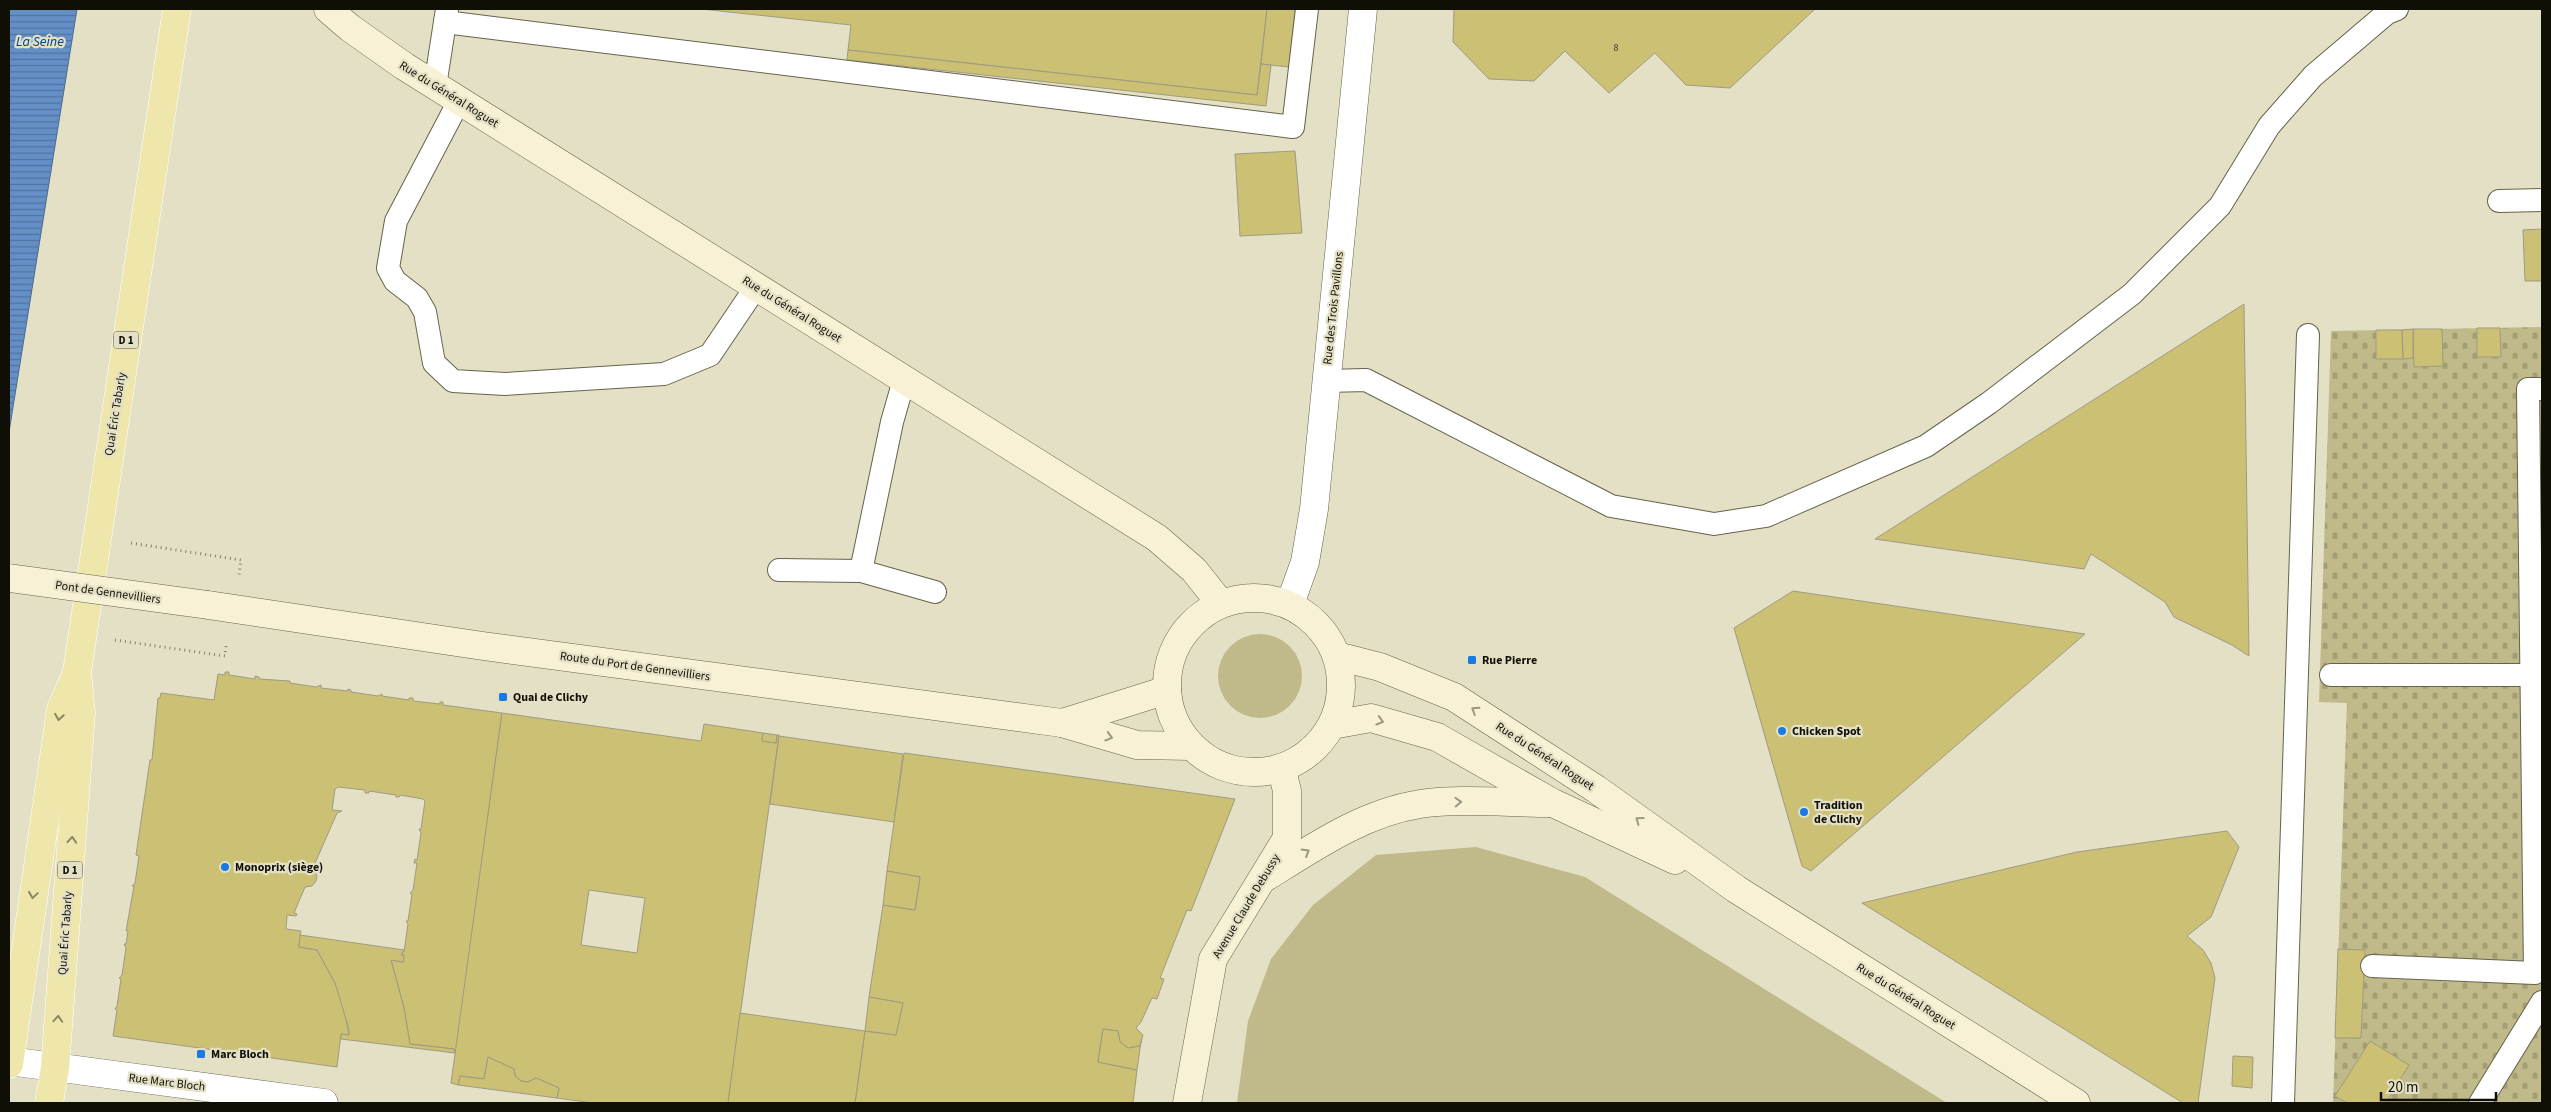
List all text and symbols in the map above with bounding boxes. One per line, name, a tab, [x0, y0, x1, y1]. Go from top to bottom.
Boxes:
water label: La Seine	[16, 32, 64, 52]
house number: 8	[1614, 41, 1619, 55]
street label: Rue du Général Roguet	[396, 57, 502, 132]
street label: Rue des Trois Pavillons	[1319, 251, 1348, 365]
street label: Rue du Général Roguet	[739, 272, 845, 347]
road number: D 1	[114, 332, 138, 348]
street label: Quai Éric Tabarly	[101, 371, 131, 457]
street label: Pont de Gennevilliers	[54, 577, 162, 608]
street label: Route du Port de Gennevilliers	[559, 648, 711, 685]
place label: Rue Pierre	[1482, 652, 1537, 669]
marker: Rue Pierre	[1466, 654, 1478, 666]
place label: Quai de Clichy	[513, 689, 589, 706]
marker: Quai de Clichy	[497, 691, 509, 703]
one-way arrow	[1471, 707, 1480, 716]
one-way arrow	[55, 713, 65, 721]
one-way arrow	[1375, 715, 1384, 725]
street label: Rue du Général Roguet	[1492, 718, 1597, 795]
place label: Chicken Spot	[1792, 723, 1861, 740]
marker: Chicken Spot	[1776, 725, 1788, 737]
one-way arrow	[1104, 732, 1113, 742]
one-way arrow	[1454, 797, 1462, 808]
place label: Tradition de Clichy	[1814, 797, 1863, 828]
marker: Tradition de Clichy	[1798, 806, 1810, 818]
one-way arrow	[1636, 817, 1645, 825]
one-way arrow	[66, 835, 77, 843]
one-way arrow	[1300, 848, 1309, 858]
street label: Avenue Claude Debussy	[1208, 851, 1285, 962]
place label: Monoprix (siège)	[235, 859, 323, 876]
marker: Monoprix (siège)	[219, 861, 231, 873]
road number: D 1	[58, 862, 82, 878]
street label: Quai Éric Tabarly	[54, 890, 77, 976]
one-way arrow	[29, 891, 39, 899]
street label: Rue du Général Roguet	[1853, 959, 1959, 1034]
one-way arrow	[53, 1015, 64, 1023]
place label: Marc Bloch	[211, 1046, 269, 1063]
marker: Marc Bloch	[195, 1048, 207, 1060]
street label: Rue Marc Bloch	[128, 1069, 206, 1096]
scale bar	[2381, 1070, 2496, 1102]
text: 20 m	[2388, 1077, 2418, 1098]

